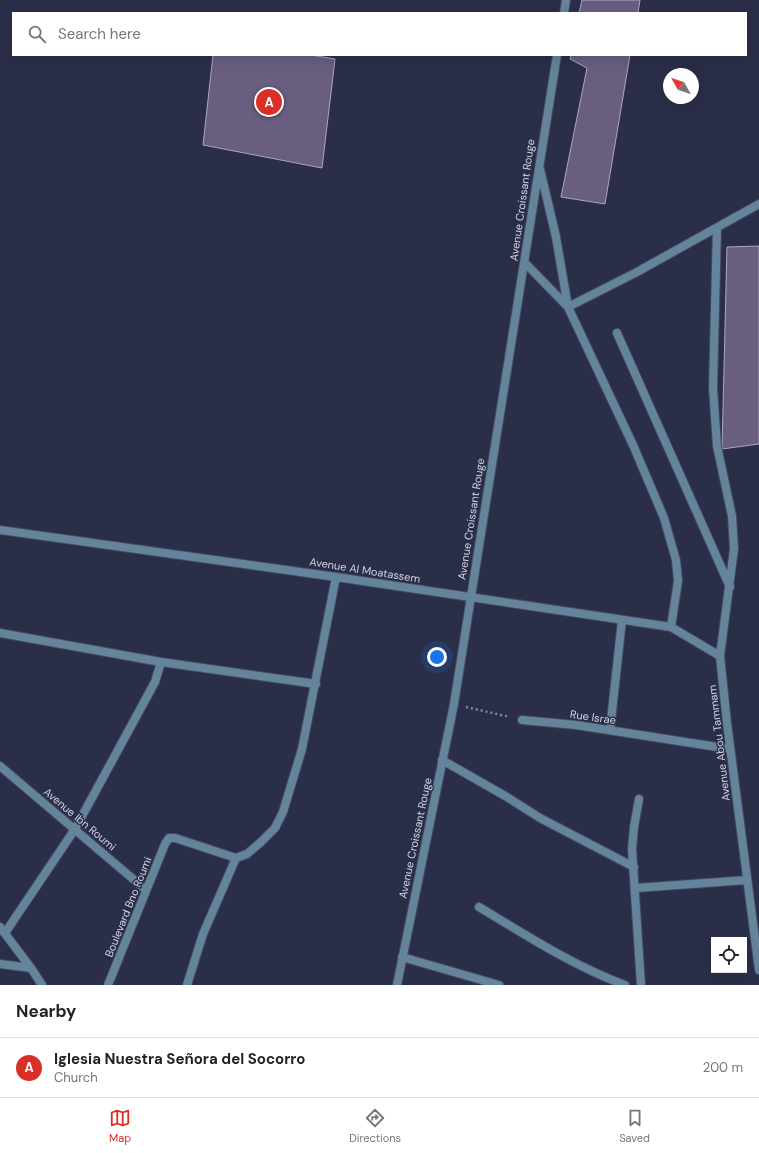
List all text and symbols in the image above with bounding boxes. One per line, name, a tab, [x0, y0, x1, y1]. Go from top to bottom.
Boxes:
search box	[12, 12, 747, 56]
icon: search	[26, 23, 48, 45]
text: Search here	[58, 24, 141, 44]
north arrow	[663, 68, 699, 104]
pin: A	[256, 87, 282, 117]
street label: Avenue Croissant Rouge	[507, 138, 537, 262]
street label: Avenue Croissant Rouge	[454, 457, 488, 581]
street label: Avenue Al Moatassem	[309, 554, 422, 586]
your location	[427, 647, 447, 667]
street label: Avenue Abou Tammam	[705, 684, 733, 802]
street label: Rue Israe	[569, 707, 617, 727]
street label: Avenue Croissant Rouge	[395, 776, 435, 900]
street label: Avenue Ibn Roumi	[41, 785, 119, 853]
street label: Boulevard Bno Roumi	[101, 855, 155, 959]
map controls	[711, 937, 747, 973]
button: locate	[711, 937, 747, 973]
text: Nearby	[16, 1000, 76, 1022]
text: Iglesia Nuestra Señora del Socorro	[54, 1049, 305, 1069]
text: A	[24, 1059, 34, 1076]
text: 200 m	[703, 1059, 743, 1076]
text: Church	[54, 1069, 98, 1086]
tab: Map	[109, 1107, 131, 1145]
tab: Directions	[349, 1107, 401, 1145]
tab: Saved	[619, 1107, 650, 1145]

